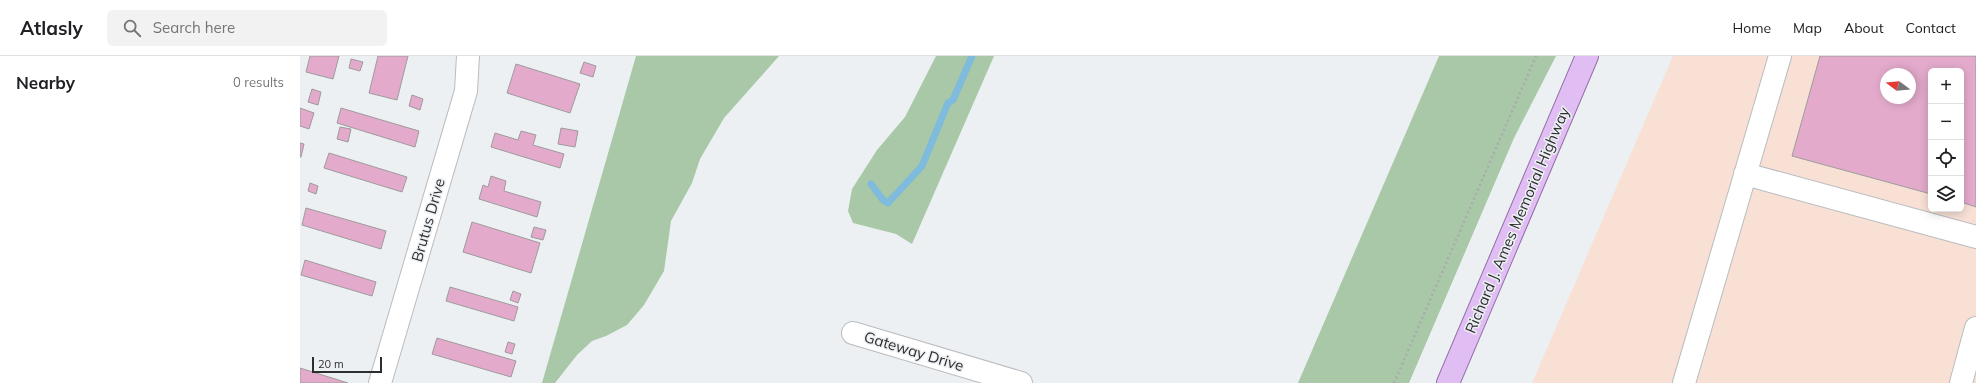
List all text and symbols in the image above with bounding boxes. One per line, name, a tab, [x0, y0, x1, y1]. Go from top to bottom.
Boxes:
search box	[107, 10, 387, 46]
text: Atlasly	[20, 16, 83, 40]
icon: search	[121, 17, 143, 39]
text: Search here	[153, 18, 235, 37]
text: Home	[1732, 19, 1771, 37]
text: Map	[1793, 19, 1822, 37]
text: About	[1844, 19, 1884, 37]
text: Contact	[1906, 19, 1956, 37]
north arrow	[1880, 68, 1916, 104]
map controls	[1928, 68, 1964, 212]
button: +	[1928, 68, 1964, 104]
text: Nearby	[16, 72, 75, 93]
text: 0 results	[233, 74, 284, 90]
street label: Richard J. Ames Memorial Highway	[1461, 104, 1573, 336]
button: −	[1928, 104, 1964, 140]
button: locate	[1928, 140, 1964, 176]
street label: Brutus Drive	[407, 176, 449, 264]
button: layers	[1928, 176, 1964, 212]
street label: Gateway Drive	[862, 327, 966, 375]
scale bar	[312, 355, 382, 374]
text: 20 m	[318, 357, 344, 371]

